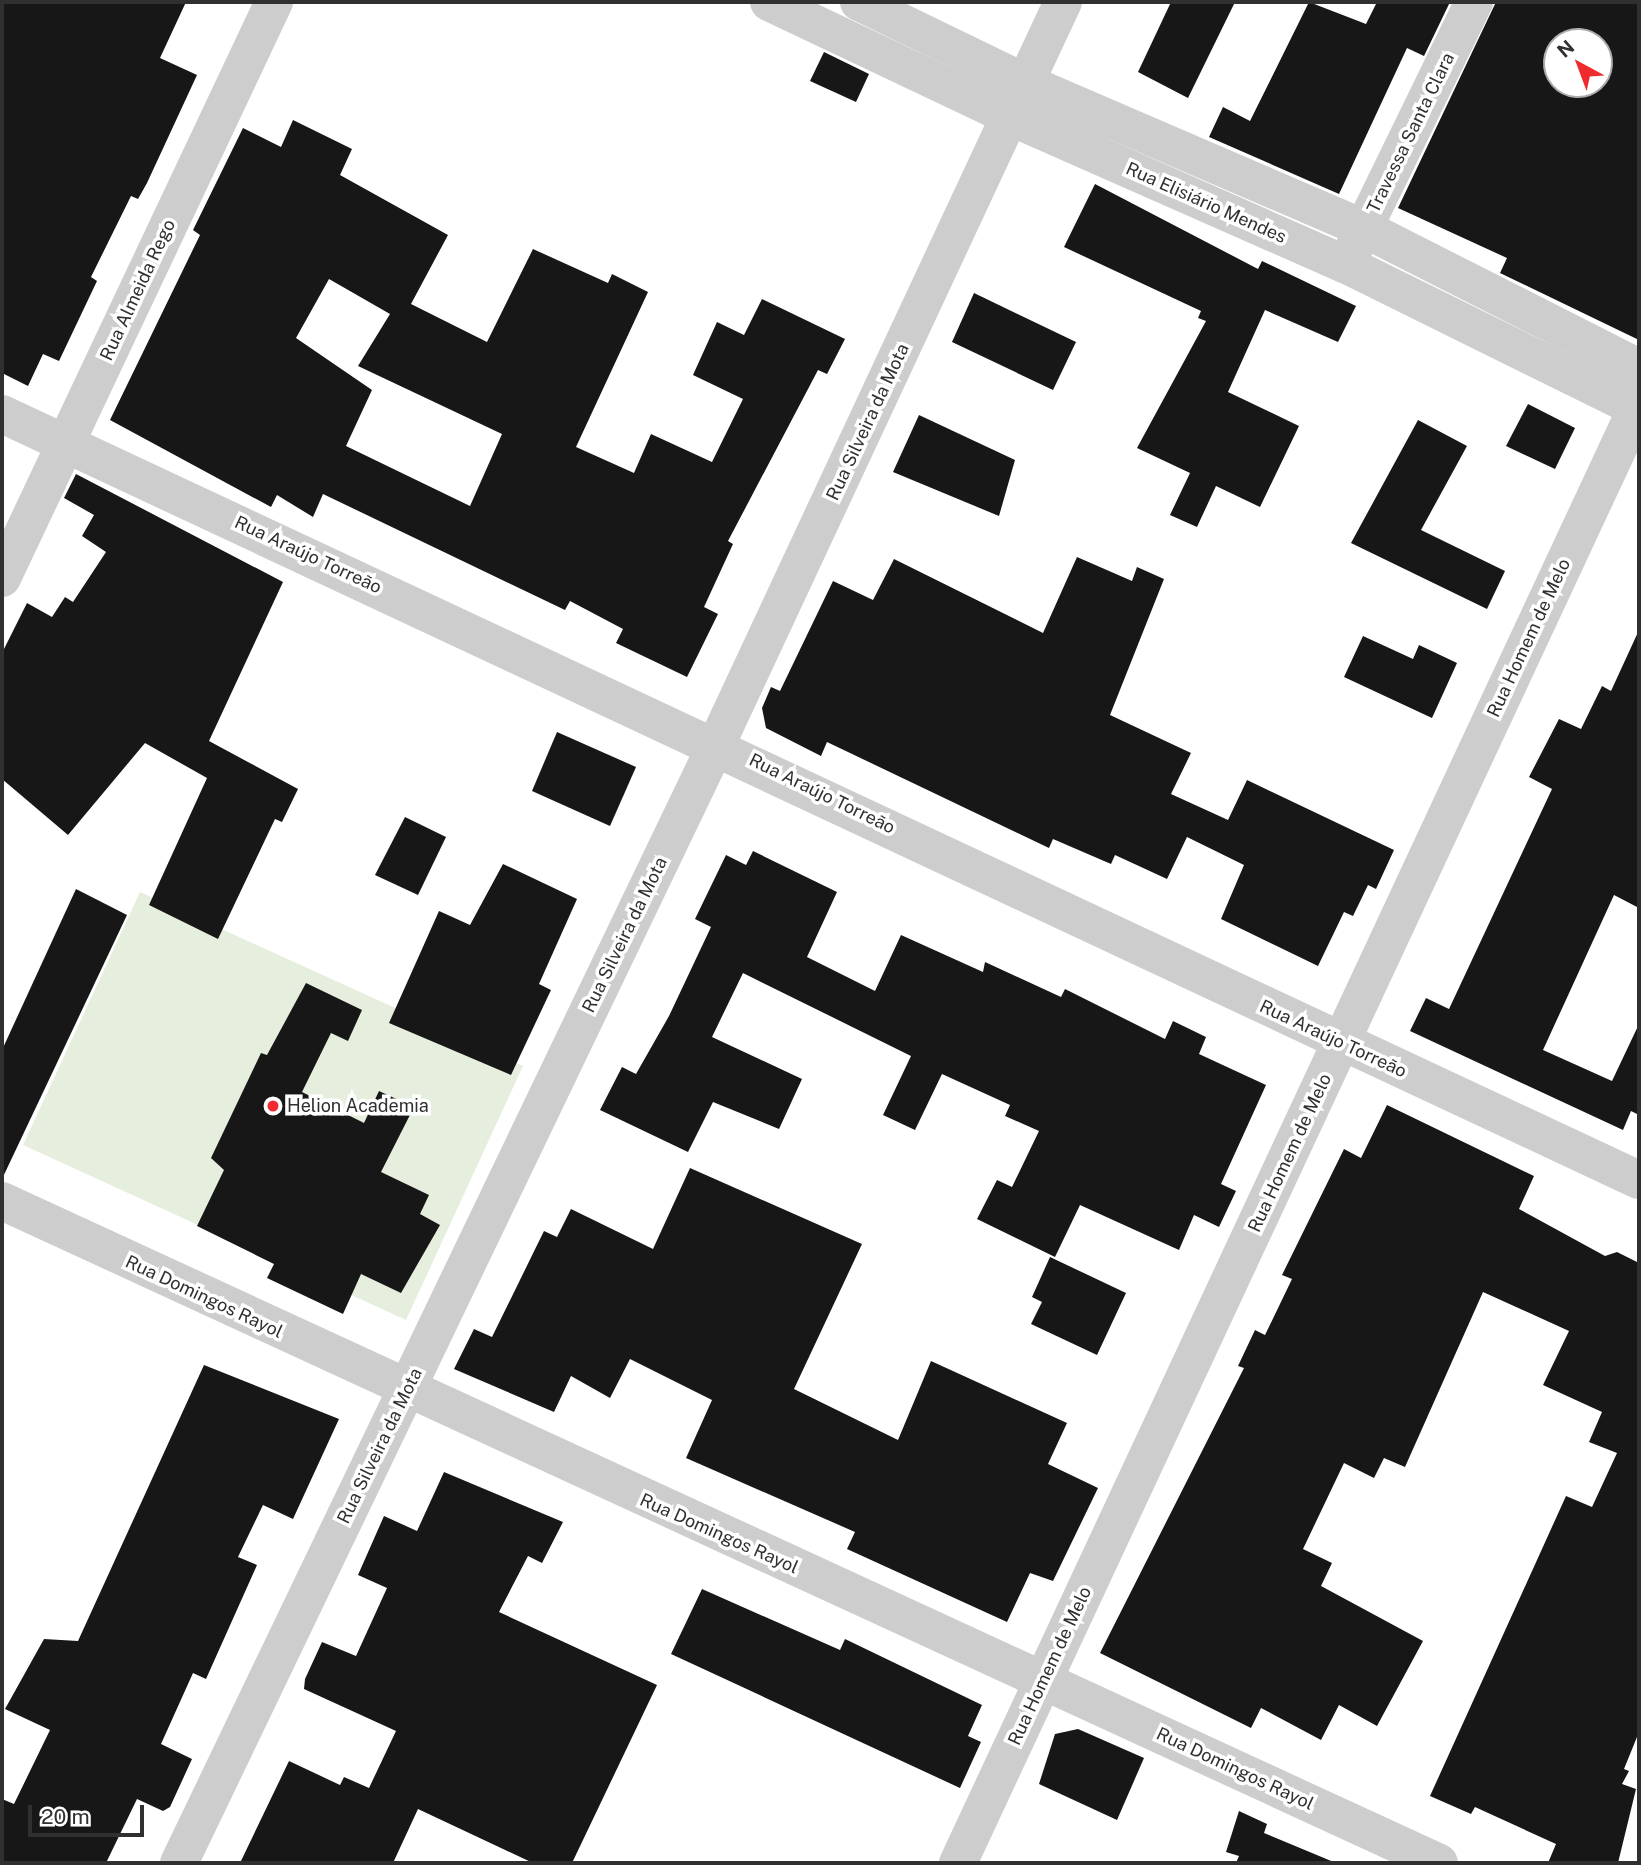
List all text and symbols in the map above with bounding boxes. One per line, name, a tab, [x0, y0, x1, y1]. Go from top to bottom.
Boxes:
north arrow	[1543, 28, 1613, 98]
text: N	[1553, 35, 1578, 62]
street label: Travessa Santa Clara	[1363, 49, 1459, 217]
street label: Rua Elisiário Mendes	[1122, 158, 1290, 248]
street label: Rua Almeida Rego	[96, 216, 180, 364]
street label: Rua Silveira da Mota	[822, 340, 914, 504]
street label: Rua Araújo Torreão	[231, 511, 385, 599]
street label: Rua Homem de Melo	[1483, 555, 1575, 721]
street label: Rua Araújo Torreão	[745, 749, 899, 839]
street label: Rua Silveira da Mota	[578, 854, 672, 1016]
street label: Rua Araújo Torreão	[1256, 995, 1410, 1083]
street label: Rua Homem de Melo	[1244, 1070, 1336, 1236]
place label: Helion Academia	[287, 1095, 429, 1117]
marker: Helion Academia	[265, 1098, 281, 1114]
street label: Rua Domingos Rayol	[122, 1251, 286, 1343]
street label: Rua Silveira da Mota	[333, 1365, 427, 1527]
street label: Rua Domingos Rayol	[636, 1489, 802, 1579]
street label: Rua Homem de Melo	[1004, 1583, 1096, 1749]
street label: Rua Domingos Rayol	[1153, 1723, 1317, 1815]
scale bar	[32, 1792, 147, 1836]
text: 20 m	[41, 1804, 90, 1829]

